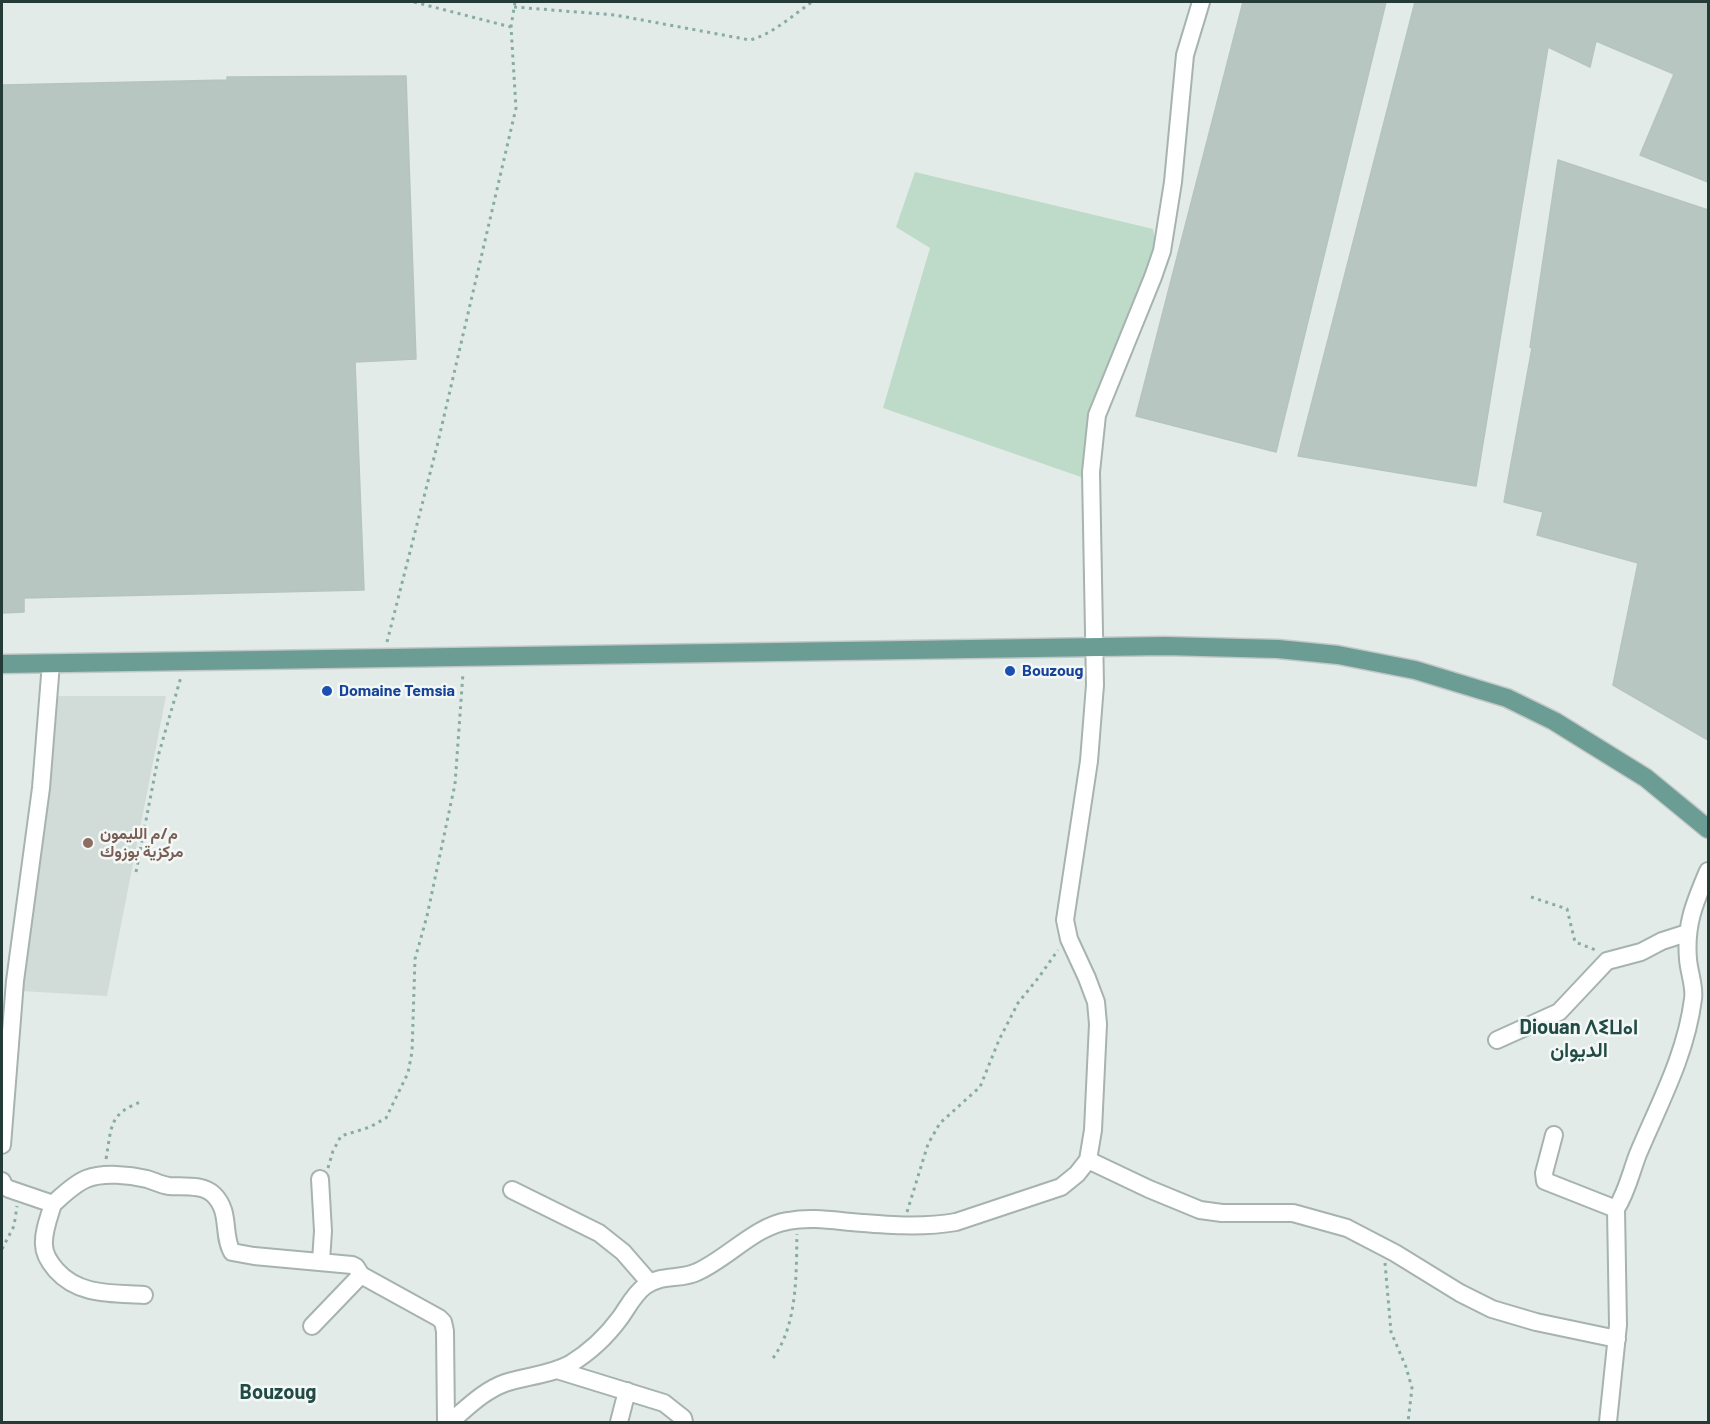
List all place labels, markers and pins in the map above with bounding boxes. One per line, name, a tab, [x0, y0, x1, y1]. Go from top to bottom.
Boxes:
place label: Bouzoug	[1022, 661, 1083, 681]
marker: Bouzoug	[1003, 664, 1017, 678]
place label: Domaine Temsia	[339, 681, 455, 701]
marker: Domaine Temsia	[320, 684, 334, 698]
place label: م/م الليمون مركزية بوزوك	[100, 824, 184, 862]
marker: م/م الليمون مركزية بوزوك	[81, 836, 95, 850]

